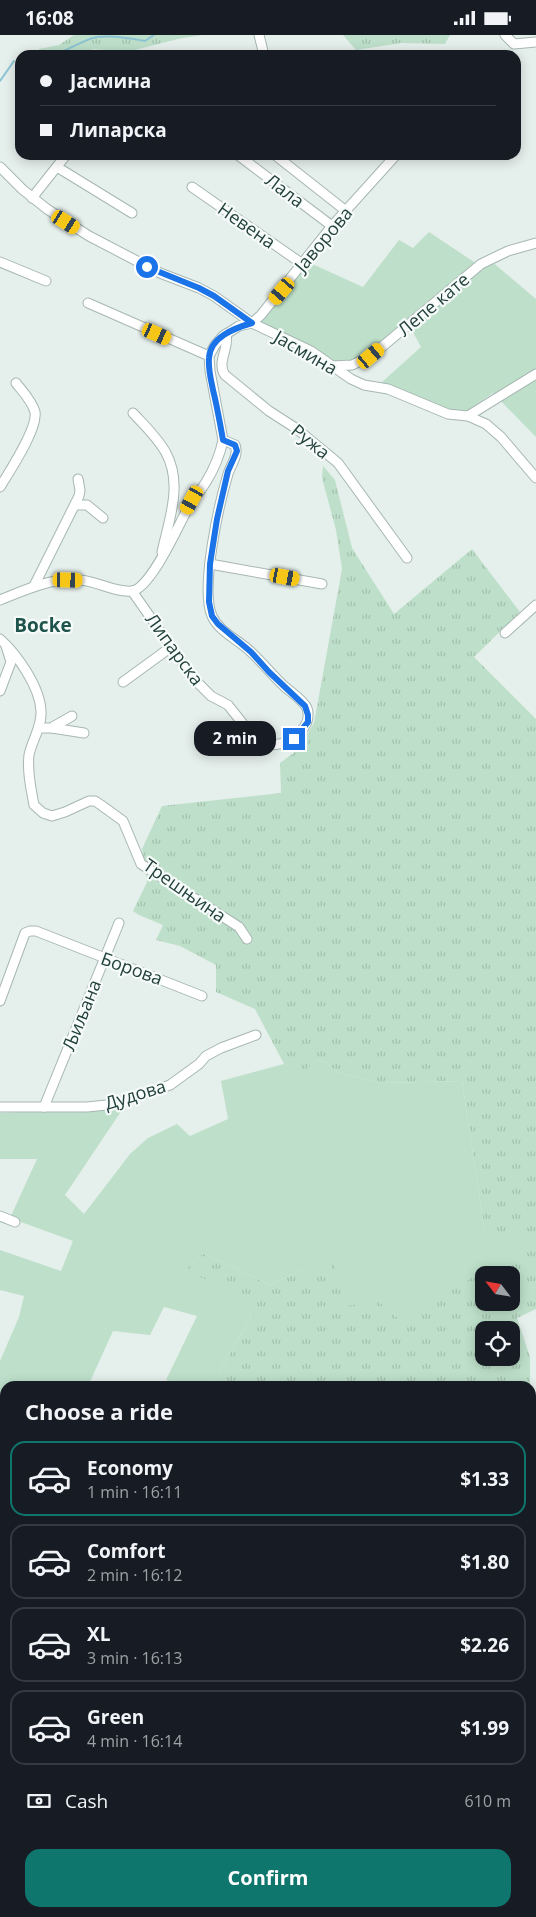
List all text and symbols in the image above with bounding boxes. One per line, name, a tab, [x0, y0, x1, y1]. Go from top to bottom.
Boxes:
text: 16:08	[25, 5, 74, 31]
text: Јасмина	[70, 68, 151, 94]
text: Липарска	[70, 117, 167, 143]
street label: Лала	[261, 167, 309, 213]
street label: Невена	[213, 196, 281, 254]
street label: Јаворова	[287, 201, 357, 278]
car	[49, 208, 82, 236]
route start	[136, 256, 158, 278]
street label: Лепе кате	[392, 267, 474, 341]
car	[266, 275, 297, 307]
car	[140, 321, 173, 347]
street label: Јасмина	[268, 323, 342, 380]
car	[354, 341, 387, 371]
street label: Ружа	[287, 418, 335, 464]
car	[178, 483, 205, 517]
car	[268, 567, 301, 587]
car	[52, 572, 83, 588]
street label: Липарска	[141, 608, 209, 690]
district label: Bocke	[14, 612, 72, 638]
callout: 2 min	[194, 721, 276, 757]
text: 2 min	[213, 727, 257, 749]
route end	[283, 728, 305, 750]
street label: Трешњина	[139, 853, 231, 927]
street label: Борова	[98, 946, 166, 990]
street label: Љиљана	[56, 976, 106, 1054]
street label: Дудова	[101, 1073, 169, 1115]
north arrow	[475, 1266, 520, 1311]
map controls	[475, 1266, 520, 1366]
button: locate	[475, 1321, 520, 1366]
text: Choose a ride	[25, 1396, 173, 1426]
text: Economy	[87, 1455, 173, 1481]
icon: car	[27, 1456, 72, 1501]
text: $1.33	[460, 1466, 509, 1492]
text: 1 min · 16:11	[87, 1481, 182, 1503]
text: Comfort	[87, 1538, 166, 1564]
icon: car	[27, 1539, 72, 1584]
text: $1.80	[460, 1549, 509, 1575]
text: 2 min · 16:12	[87, 1564, 182, 1586]
text: XL	[87, 1621, 110, 1647]
icon: car	[27, 1622, 72, 1667]
text: $2.26	[460, 1632, 509, 1658]
text: 3 min · 16:13	[87, 1647, 182, 1669]
text: Green	[87, 1704, 144, 1730]
icon: car	[27, 1705, 72, 1750]
text: $1.99	[460, 1715, 509, 1741]
text: 4 min · 16:14	[87, 1730, 182, 1752]
icon: cash	[25, 1787, 53, 1815]
text: Cash	[65, 1788, 108, 1814]
text: 610 m	[465, 1790, 511, 1812]
button: Confirm	[25, 1849, 511, 1907]

